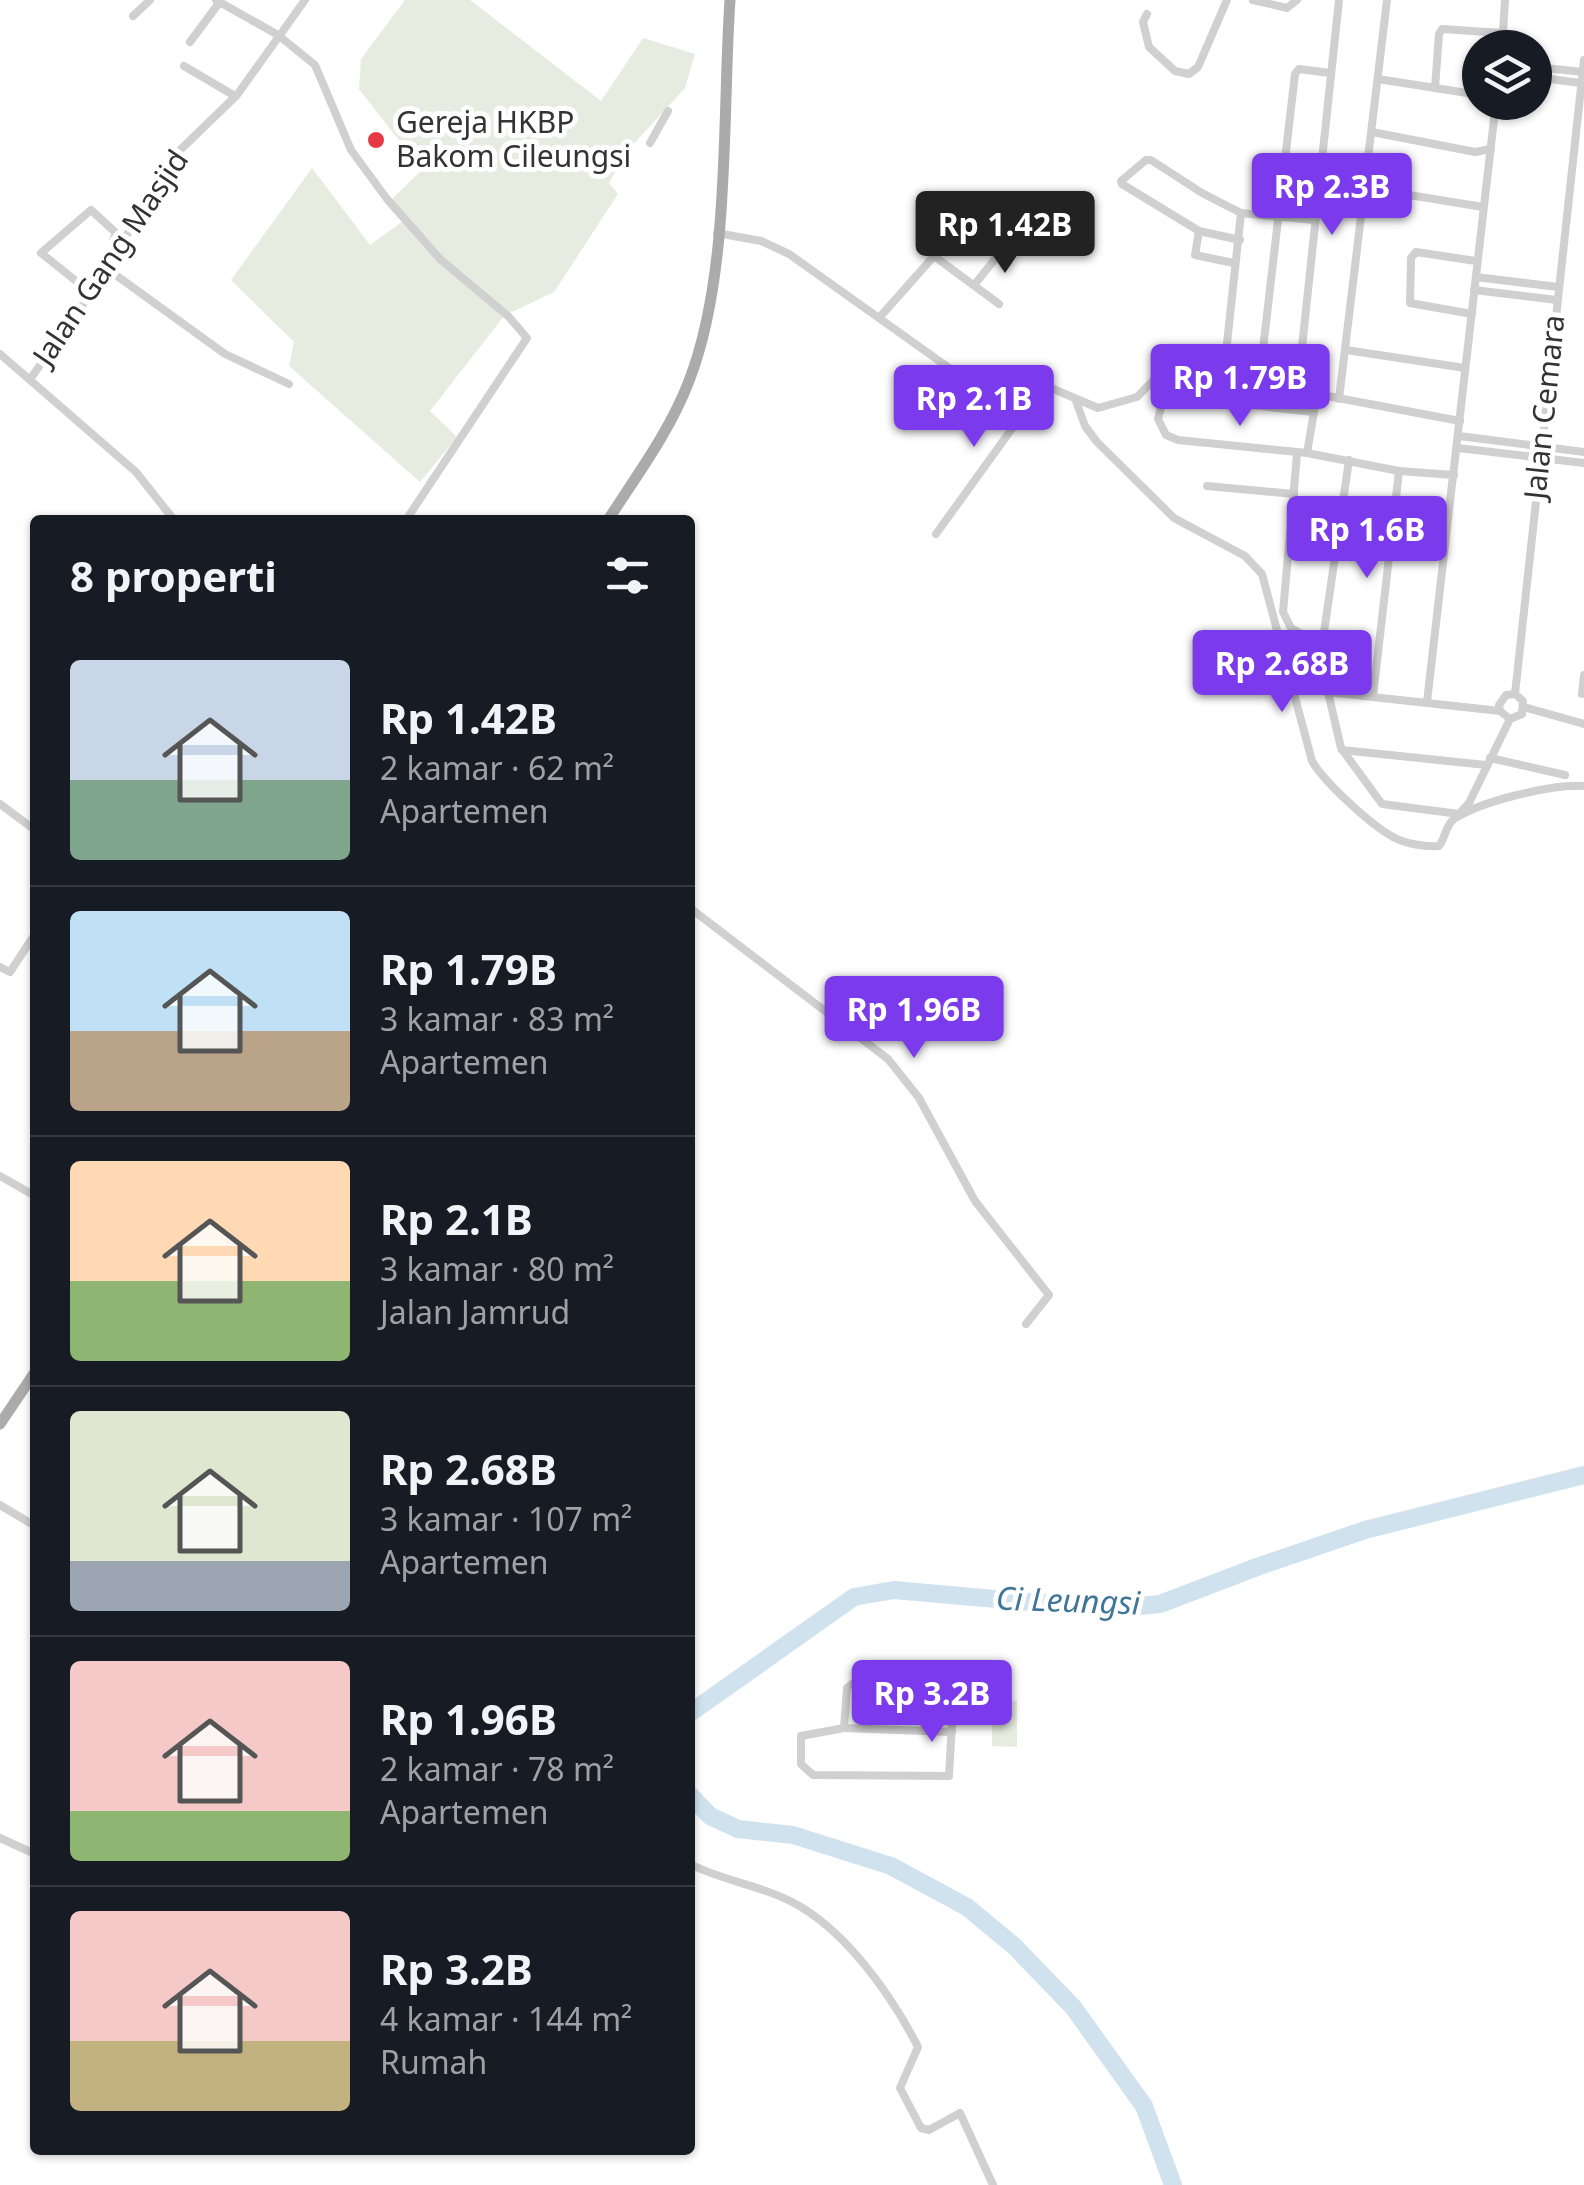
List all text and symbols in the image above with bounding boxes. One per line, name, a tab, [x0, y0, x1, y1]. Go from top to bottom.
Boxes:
map controls	[1462, 30, 1552, 120]
button: layers	[1462, 30, 1552, 120]
place label: Gereja HKBP Bakom Cileungsi	[396, 101, 631, 176]
marker: Gereja HKBP Bakom Cileungsi	[365, 129, 387, 151]
street label: Jalan Gang Masjid	[21, 141, 197, 375]
pin: Rp 2.3B	[1240, 153, 1424, 238]
text: Rp 2.3B	[1274, 164, 1390, 207]
pin: Rp 1.42B	[902, 191, 1108, 276]
text: Rp 1.42B	[938, 202, 1072, 245]
street label: Jalan Cemara	[1513, 313, 1574, 504]
pin: Rp 1.79B	[1137, 344, 1343, 429]
text: Rp 1.79B	[1173, 355, 1307, 398]
pin: Rp 2.1B	[882, 365, 1066, 450]
text: Rp 2.1B	[916, 376, 1032, 419]
pin: Rp 1.6B	[1275, 496, 1459, 581]
text: Rp 1.6B	[1309, 507, 1425, 550]
text: 8 properti	[70, 547, 277, 604]
icon: filters	[600, 548, 655, 603]
pin: Rp 2.68B	[1179, 630, 1385, 715]
text: Rp 2.68B	[1215, 641, 1349, 684]
text: Rp 1.42B	[380, 689, 557, 746]
icon: home	[150, 700, 270, 820]
text: 2 kamar · 62 m²	[380, 746, 614, 789]
text: Apartemen	[380, 789, 549, 832]
text: Rp 1.79B	[380, 940, 557, 997]
icon: home	[150, 951, 270, 1071]
pin: Rp 1.96B	[811, 976, 1017, 1061]
text: Rp 1.96B	[847, 987, 981, 1030]
text: 3 kamar · 83 m²	[380, 997, 614, 1040]
text: Apartemen	[380, 1040, 549, 1083]
text: Rp 2.1B	[380, 1190, 533, 1247]
icon: home	[150, 1201, 270, 1321]
text: 3 kamar · 80 m²	[380, 1247, 614, 1290]
text: Jalan Jamrud	[380, 1290, 570, 1333]
text: Rp 2.68B	[380, 1440, 557, 1497]
icon: home	[150, 1451, 270, 1571]
text: 3 kamar · 107 m²	[380, 1497, 632, 1540]
text: Apartemen	[380, 1540, 549, 1583]
water label: Ci Leungsi	[995, 1575, 1142, 1624]
pin: Rp 3.2B	[840, 1660, 1024, 1745]
text: Rp 3.2B	[874, 1671, 990, 1714]
text: Rp 1.96B	[380, 1690, 557, 1747]
icon: home	[150, 1701, 270, 1821]
text: 2 kamar · 78 m²	[380, 1747, 614, 1790]
text: Apartemen	[380, 1790, 549, 1833]
text: Rp 3.2B	[380, 1940, 533, 1997]
icon: home	[150, 1951, 270, 2071]
text: 4 kamar · 144 m²	[380, 1997, 632, 2040]
text: Rumah	[380, 2040, 487, 2083]

